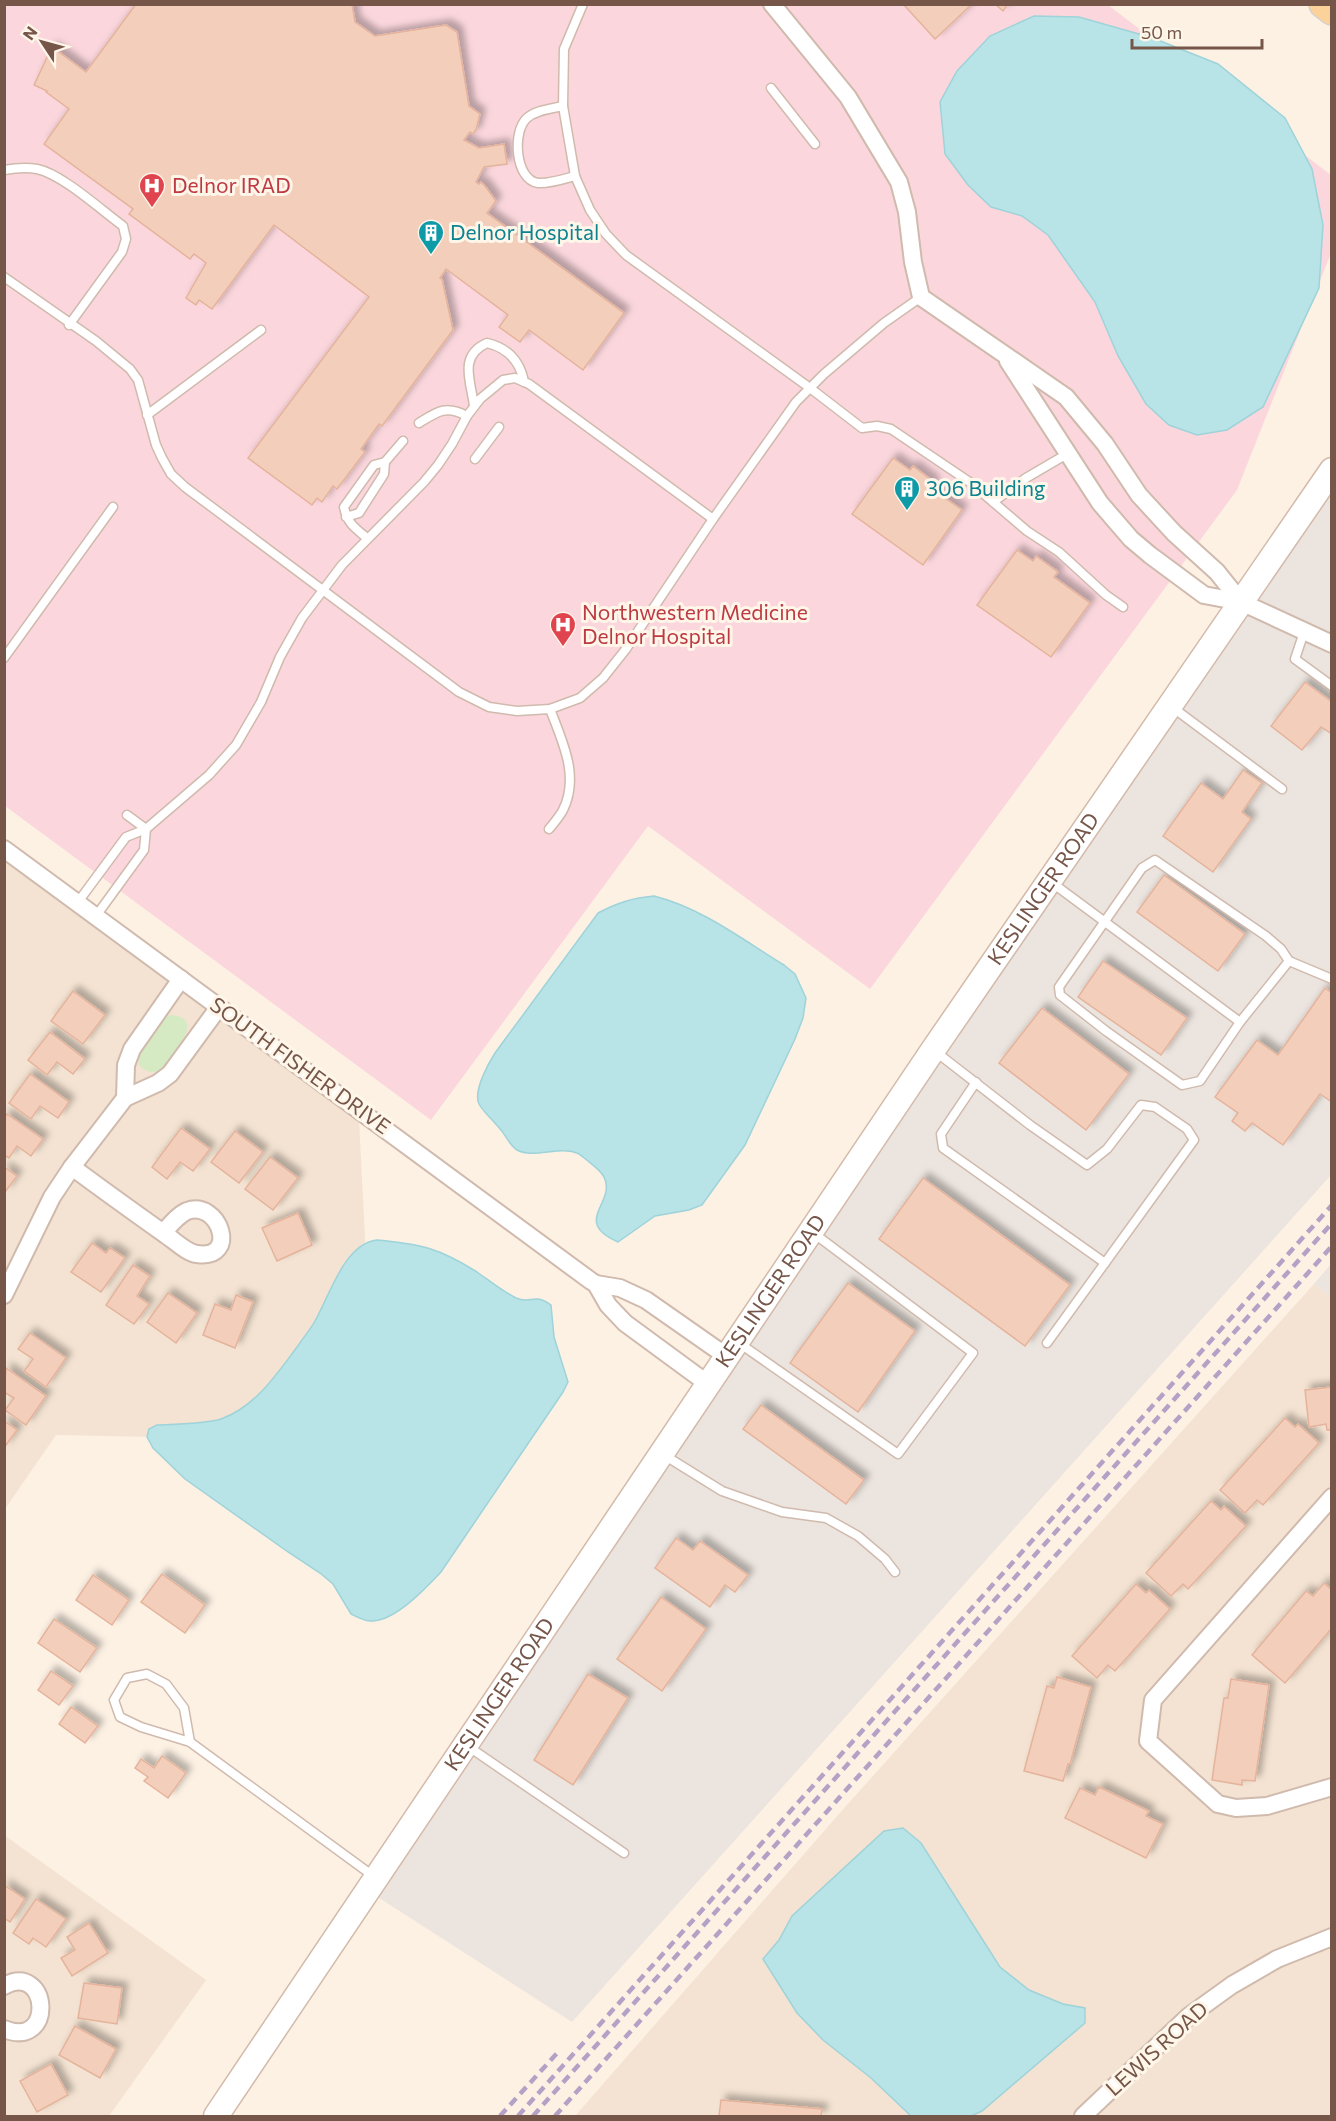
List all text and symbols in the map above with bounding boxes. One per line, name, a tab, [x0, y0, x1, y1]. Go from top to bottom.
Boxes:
north arrow	[12, 12, 72, 72]
scale bar	[1132, 12, 1262, 50]
text: 50 m	[1141, 21, 1182, 43]
text: N	[18, 22, 41, 43]
hospital icon: Delnor IRAD	[137, 171, 167, 209]
place label: Delnor IRAD	[172, 172, 291, 197]
building icon: Delnor Hospital	[416, 218, 446, 256]
place label: Delnor Hospital	[450, 219, 599, 244]
building icon: 306 Building	[892, 474, 922, 512]
place label: 306 Building	[926, 475, 1045, 500]
place label: Northwestern Medicine Delnor Hospital	[582, 599, 808, 648]
hospital icon: Northwestern Medicine Delnor Hospital	[548, 610, 578, 648]
street label: KESLINGER ROAD	[981, 807, 1103, 969]
street label: SOUTH FISHER DRIVE	[206, 991, 396, 1139]
street label: KESLINGER ROAD	[709, 1209, 830, 1372]
street label: KESLINGER ROAD	[438, 1612, 559, 1775]
street label: LEWIS ROAD	[1100, 1996, 1212, 2100]

